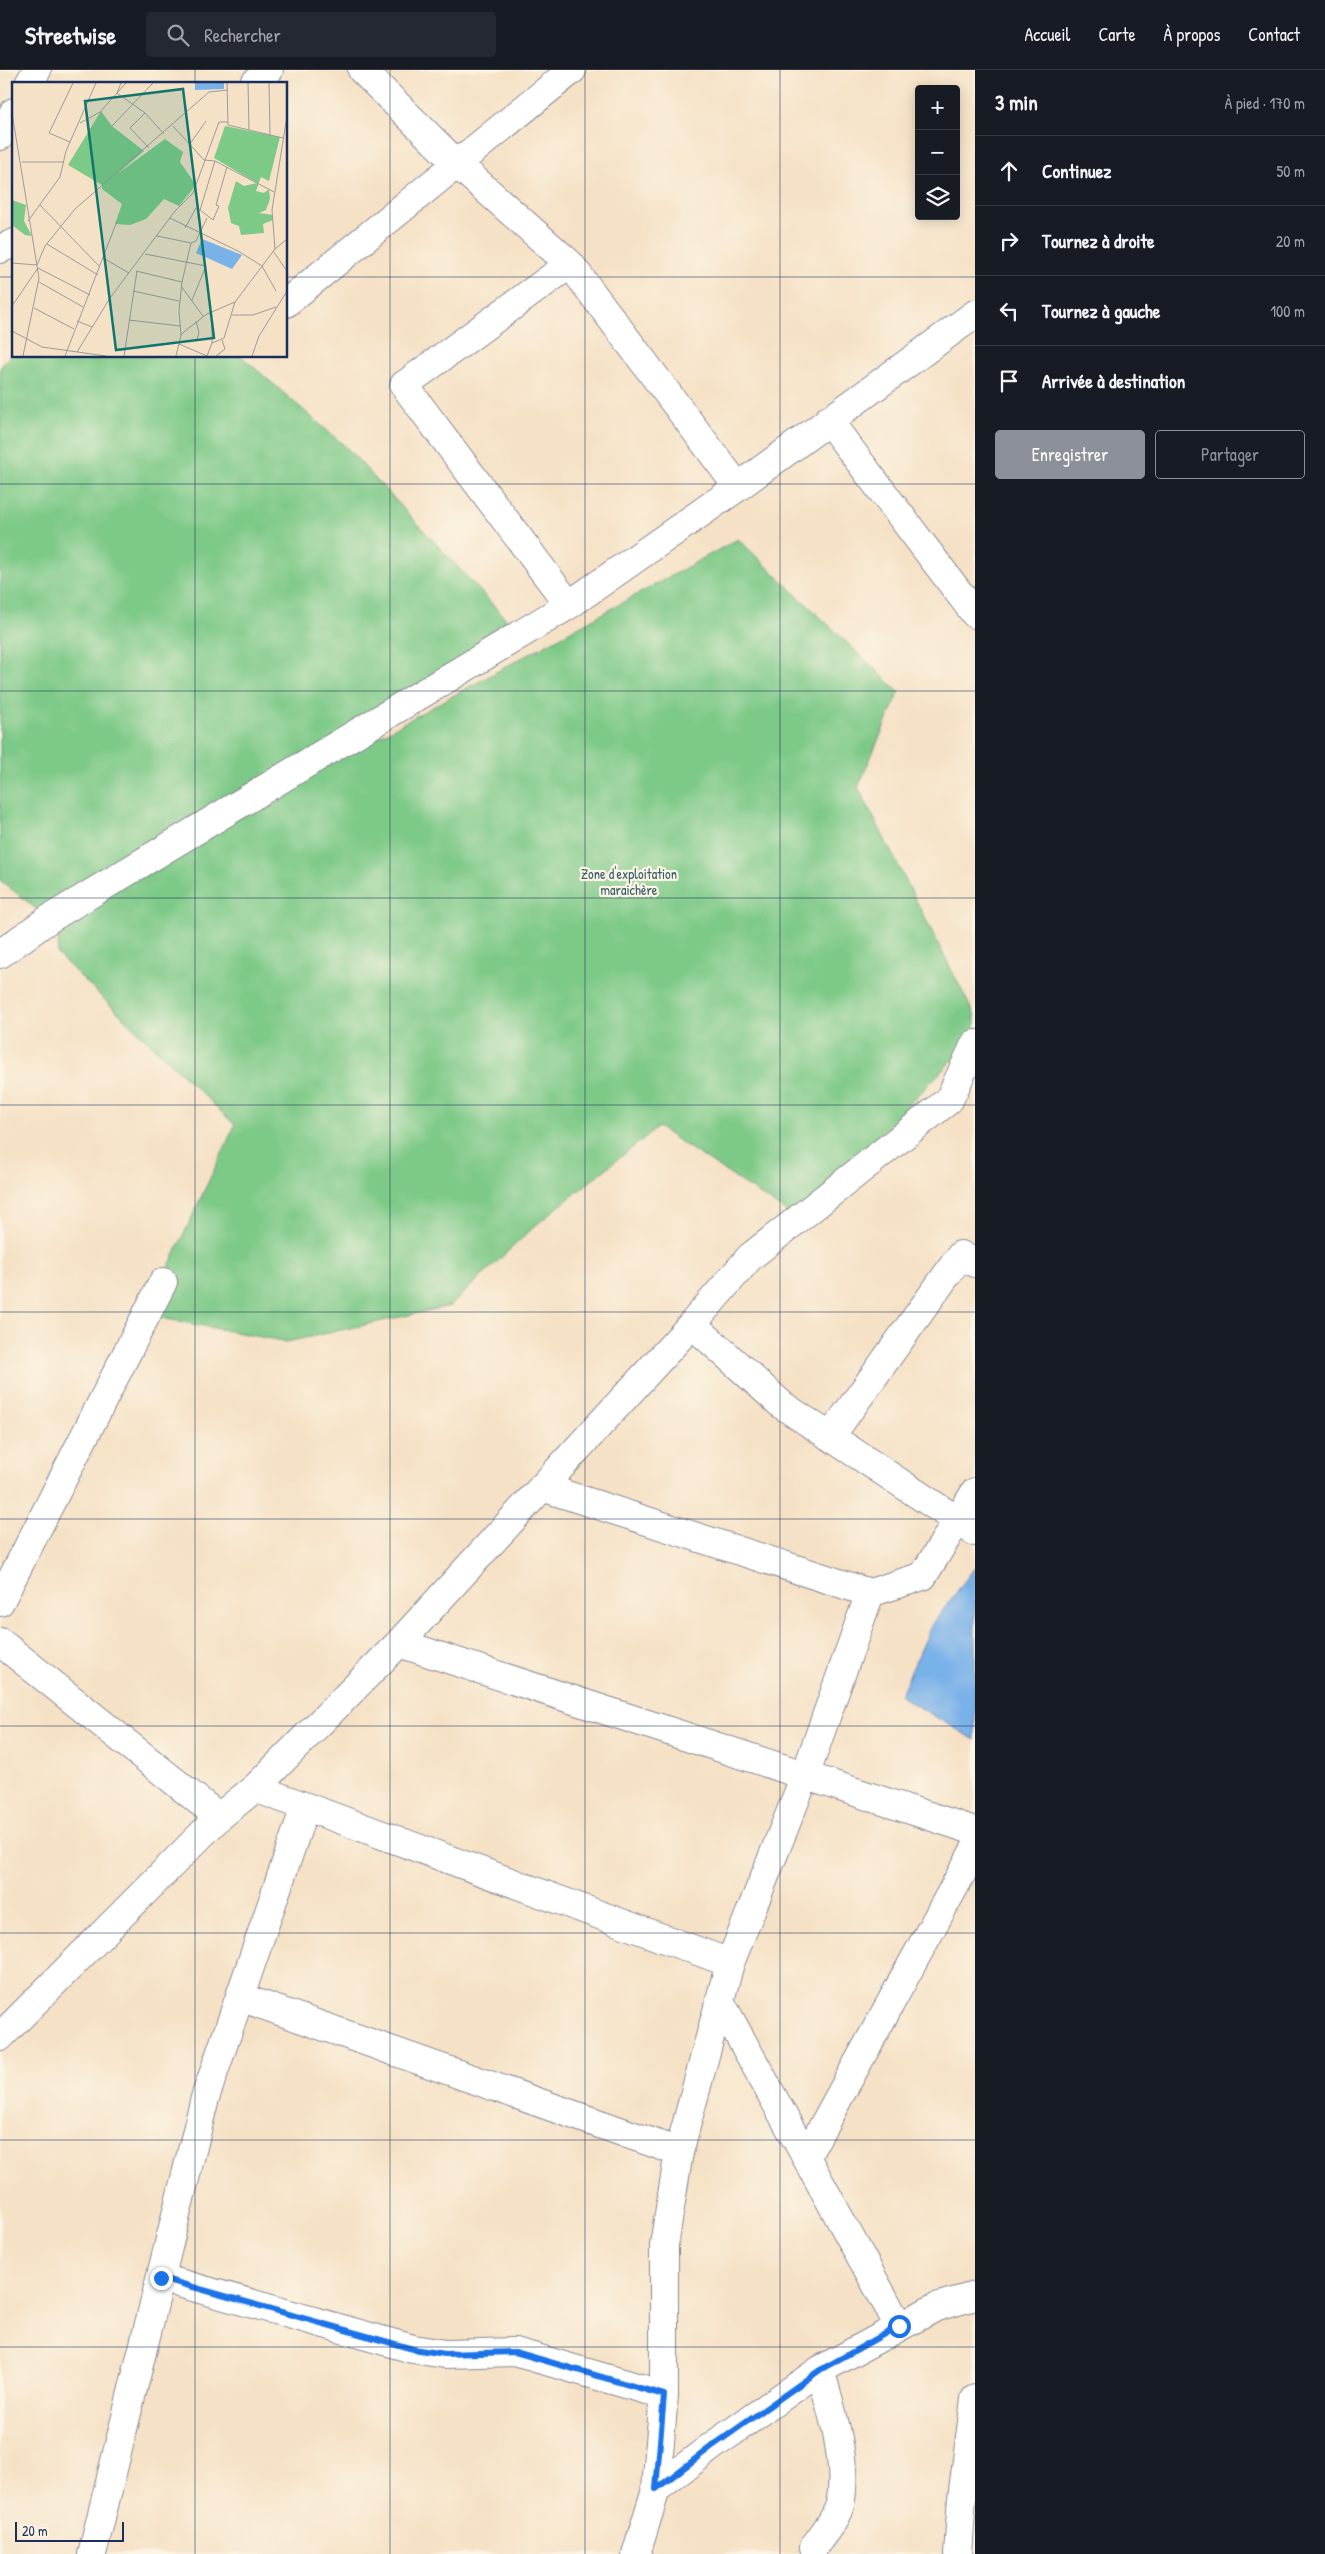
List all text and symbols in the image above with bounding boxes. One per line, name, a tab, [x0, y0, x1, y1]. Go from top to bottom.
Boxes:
search box	[146, 12, 496, 57]
text: Streetwise	[25, 19, 116, 51]
icon: search	[164, 21, 192, 49]
text: Rechercher	[204, 22, 281, 48]
text: Accueil	[1024, 22, 1070, 47]
text: Carte	[1098, 22, 1136, 47]
text: À propos	[1164, 22, 1220, 47]
text: Contact	[1248, 22, 1300, 47]
inset map	[12, 82, 288, 358]
map controls	[915, 85, 960, 220]
button: +	[915, 85, 960, 130]
text: 3 min	[995, 88, 1038, 117]
text: À pied · 170 m	[1224, 92, 1305, 114]
button: −	[915, 130, 960, 175]
icon: ahead	[995, 157, 1023, 185]
text: Continuez	[1042, 158, 1111, 184]
text: 50 m	[1277, 160, 1305, 182]
button: layers	[915, 175, 960, 220]
icon: right	[995, 227, 1023, 255]
text: Tournez à droite	[1042, 228, 1155, 254]
text: 20 m	[1276, 230, 1305, 252]
icon: left	[995, 297, 1023, 325]
text: Tournez à gauche	[1042, 298, 1160, 324]
text: 100 m	[1270, 300, 1305, 322]
icon: arrive	[995, 367, 1023, 395]
text: Arrivée à destination	[1042, 368, 1185, 394]
button: Enregistrer	[995, 430, 1145, 479]
button: Partager	[1155, 430, 1305, 479]
park label: Zone d'exploitation maraichère	[581, 864, 677, 899]
route end	[150, 2267, 173, 2290]
route start	[888, 2315, 911, 2338]
scale bar	[15, 2519, 124, 2542]
text: 20 m	[22, 2521, 48, 2540]

